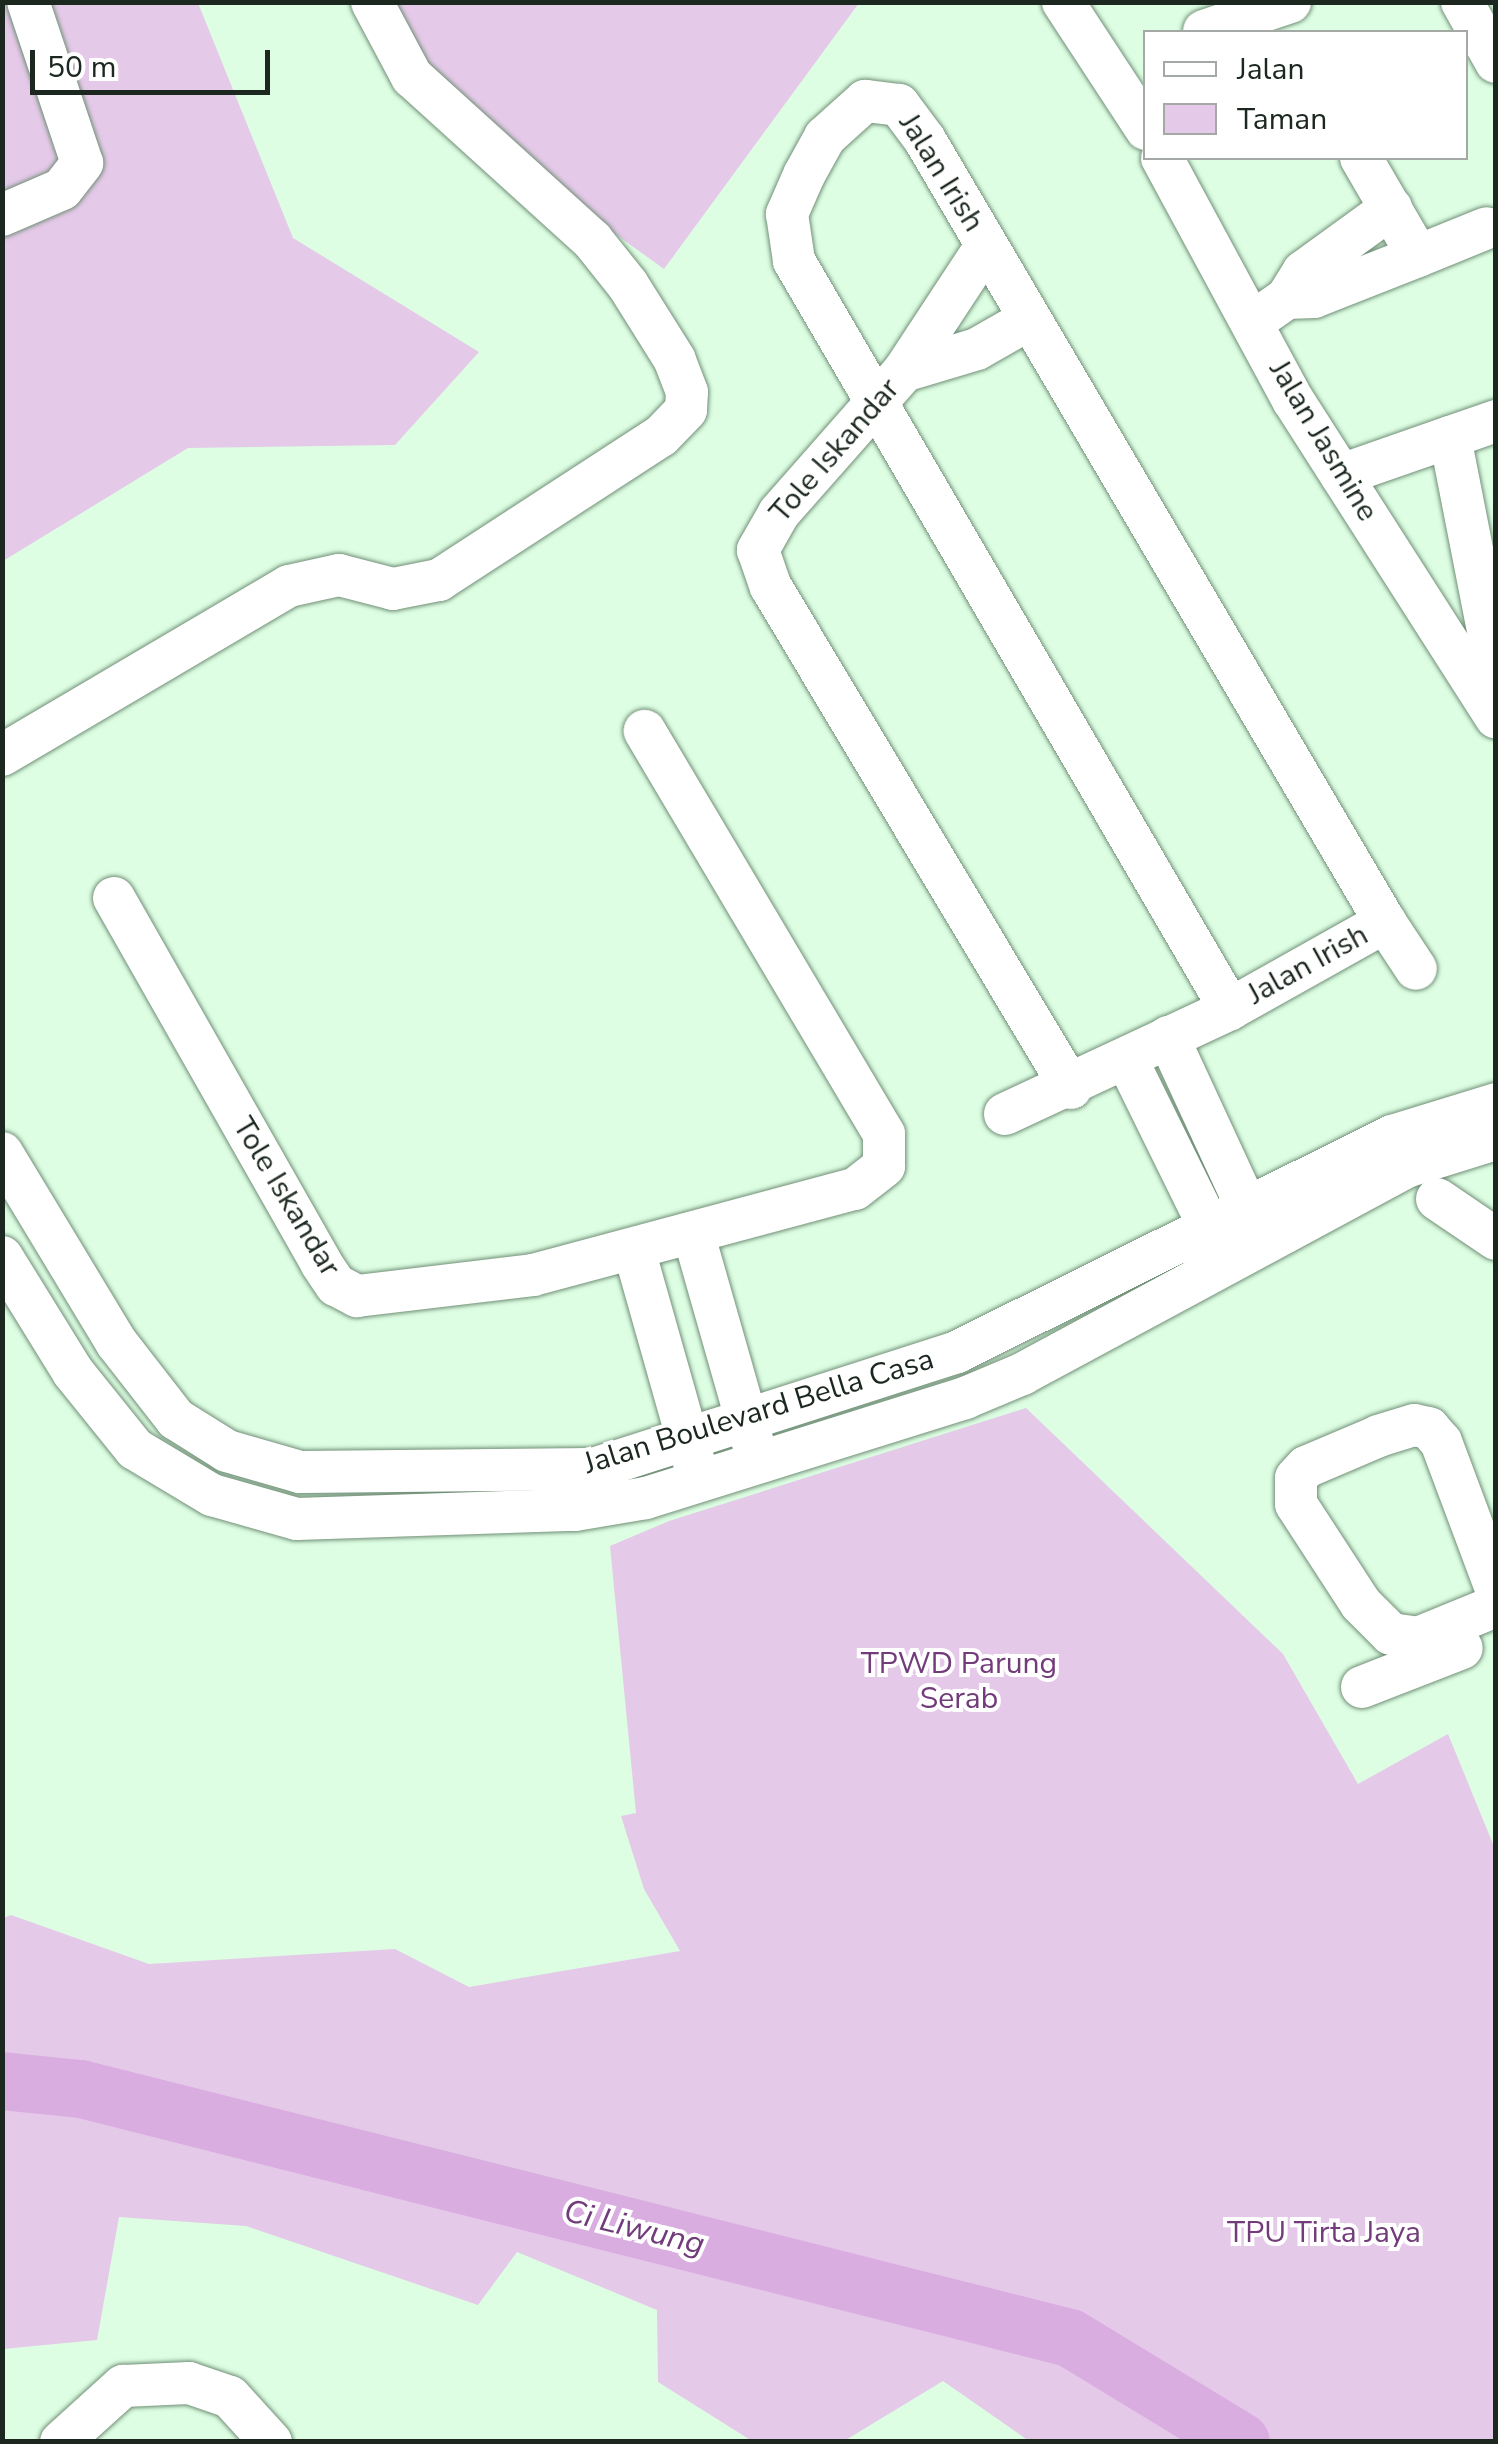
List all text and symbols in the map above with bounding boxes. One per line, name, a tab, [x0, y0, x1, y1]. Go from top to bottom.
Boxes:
scale bar	[35, 30, 275, 92]
legend	[1143, 30, 1468, 160]
text: 50 m	[47, 47, 116, 88]
text: Jalan	[1237, 49, 1304, 90]
text: Taman	[1237, 99, 1327, 140]
street label: Jalan Irish	[891, 107, 991, 239]
street label: Jalan Jasmine	[1261, 354, 1385, 528]
street label: Tole Iskandar	[763, 372, 907, 530]
street label: Jalan Irish	[1242, 917, 1374, 1013]
street label: Tole Iskandar	[225, 1111, 347, 1283]
street label: Jalan Boulevard Bella Casa	[580, 1342, 938, 1482]
park label: TPWD Parung Serab	[861, 1646, 1057, 1716]
water label: Ci Liwung	[560, 2192, 708, 2264]
park label: TPU Tirta Jaya	[1227, 2215, 1421, 2251]

